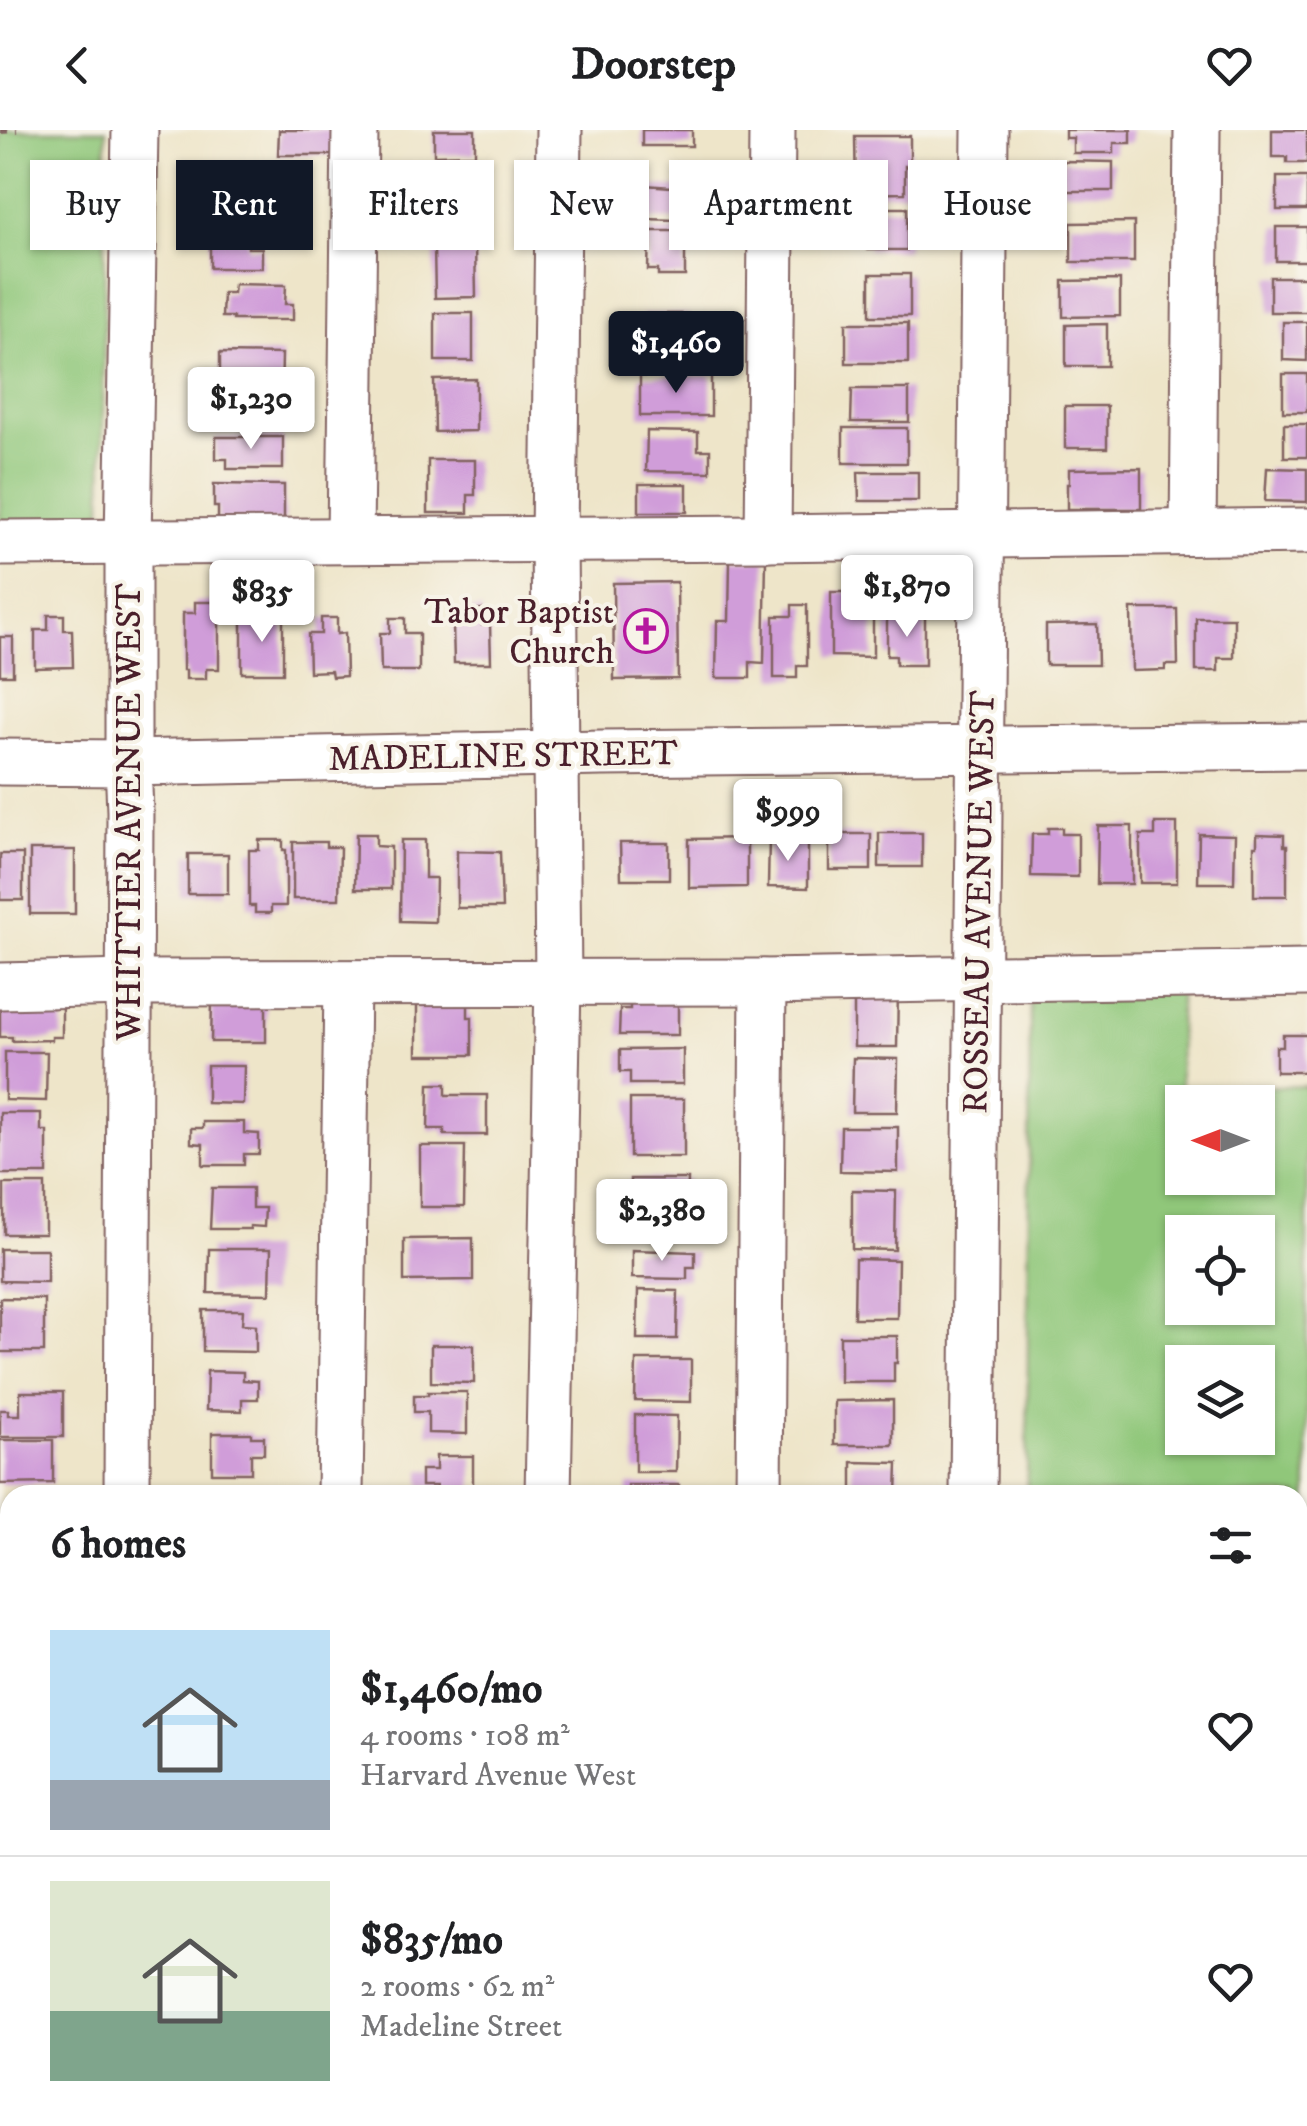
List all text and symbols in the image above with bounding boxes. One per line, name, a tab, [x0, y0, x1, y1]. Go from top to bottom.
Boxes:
text: Doorstep	[571, 37, 736, 93]
icon: back	[50, 38, 105, 93]
icon: heart	[1202, 38, 1257, 93]
chip: Buy	[30, 160, 156, 250]
chip: Rent	[176, 160, 313, 250]
chip: Filters	[333, 160, 494, 250]
chip: New	[514, 160, 649, 250]
chip: Apartment	[669, 160, 888, 250]
chip: House	[908, 160, 1067, 250]
pin: $1,460	[595, 311, 757, 396]
text: $1,460	[631, 323, 721, 363]
pin: $1,230	[170, 367, 332, 452]
text: $1,230	[210, 379, 292, 419]
pin: $1,870	[826, 555, 988, 640]
pin: $835	[203, 560, 321, 645]
text: $1,870	[863, 567, 951, 607]
text: $835	[231, 572, 293, 612]
street label: WHITTIER AVENUE WEST	[108, 583, 152, 1042]
place label: Tabor Baptist Church	[424, 591, 614, 675]
church icon: Tabor Baptist Church	[623, 608, 669, 654]
street label: ROSSEAU AVENUE WEST	[954, 689, 1006, 1114]
street label: MADELINE STREET	[328, 732, 679, 782]
pin: $999	[729, 779, 847, 864]
text: $999	[755, 791, 821, 831]
north arrow	[1165, 1085, 1275, 1195]
map controls	[1165, 1085, 1275, 1455]
pin: $2,380	[581, 1179, 743, 1264]
text: $2,380	[618, 1191, 706, 1231]
button: locate	[1165, 1215, 1275, 1325]
button: layers	[1165, 1345, 1275, 1455]
icon: filters	[1203, 1518, 1258, 1573]
text: 6 homes	[50, 1519, 186, 1571]
text: $1,460/mo	[360, 1664, 542, 1716]
icon: home	[130, 1670, 250, 1790]
icon: heart	[1203, 1703, 1258, 1758]
text: 4 rooms · 108 m²	[360, 1716, 570, 1756]
text: Harvard Avenue West	[360, 1756, 636, 1796]
text: $835/mo	[360, 1915, 503, 1967]
icon: home	[130, 1921, 250, 2041]
icon: heart	[1203, 1954, 1258, 2009]
text: 2 rooms · 62 m²	[360, 1967, 554, 2007]
text: Madeline Street	[360, 2007, 562, 2047]

